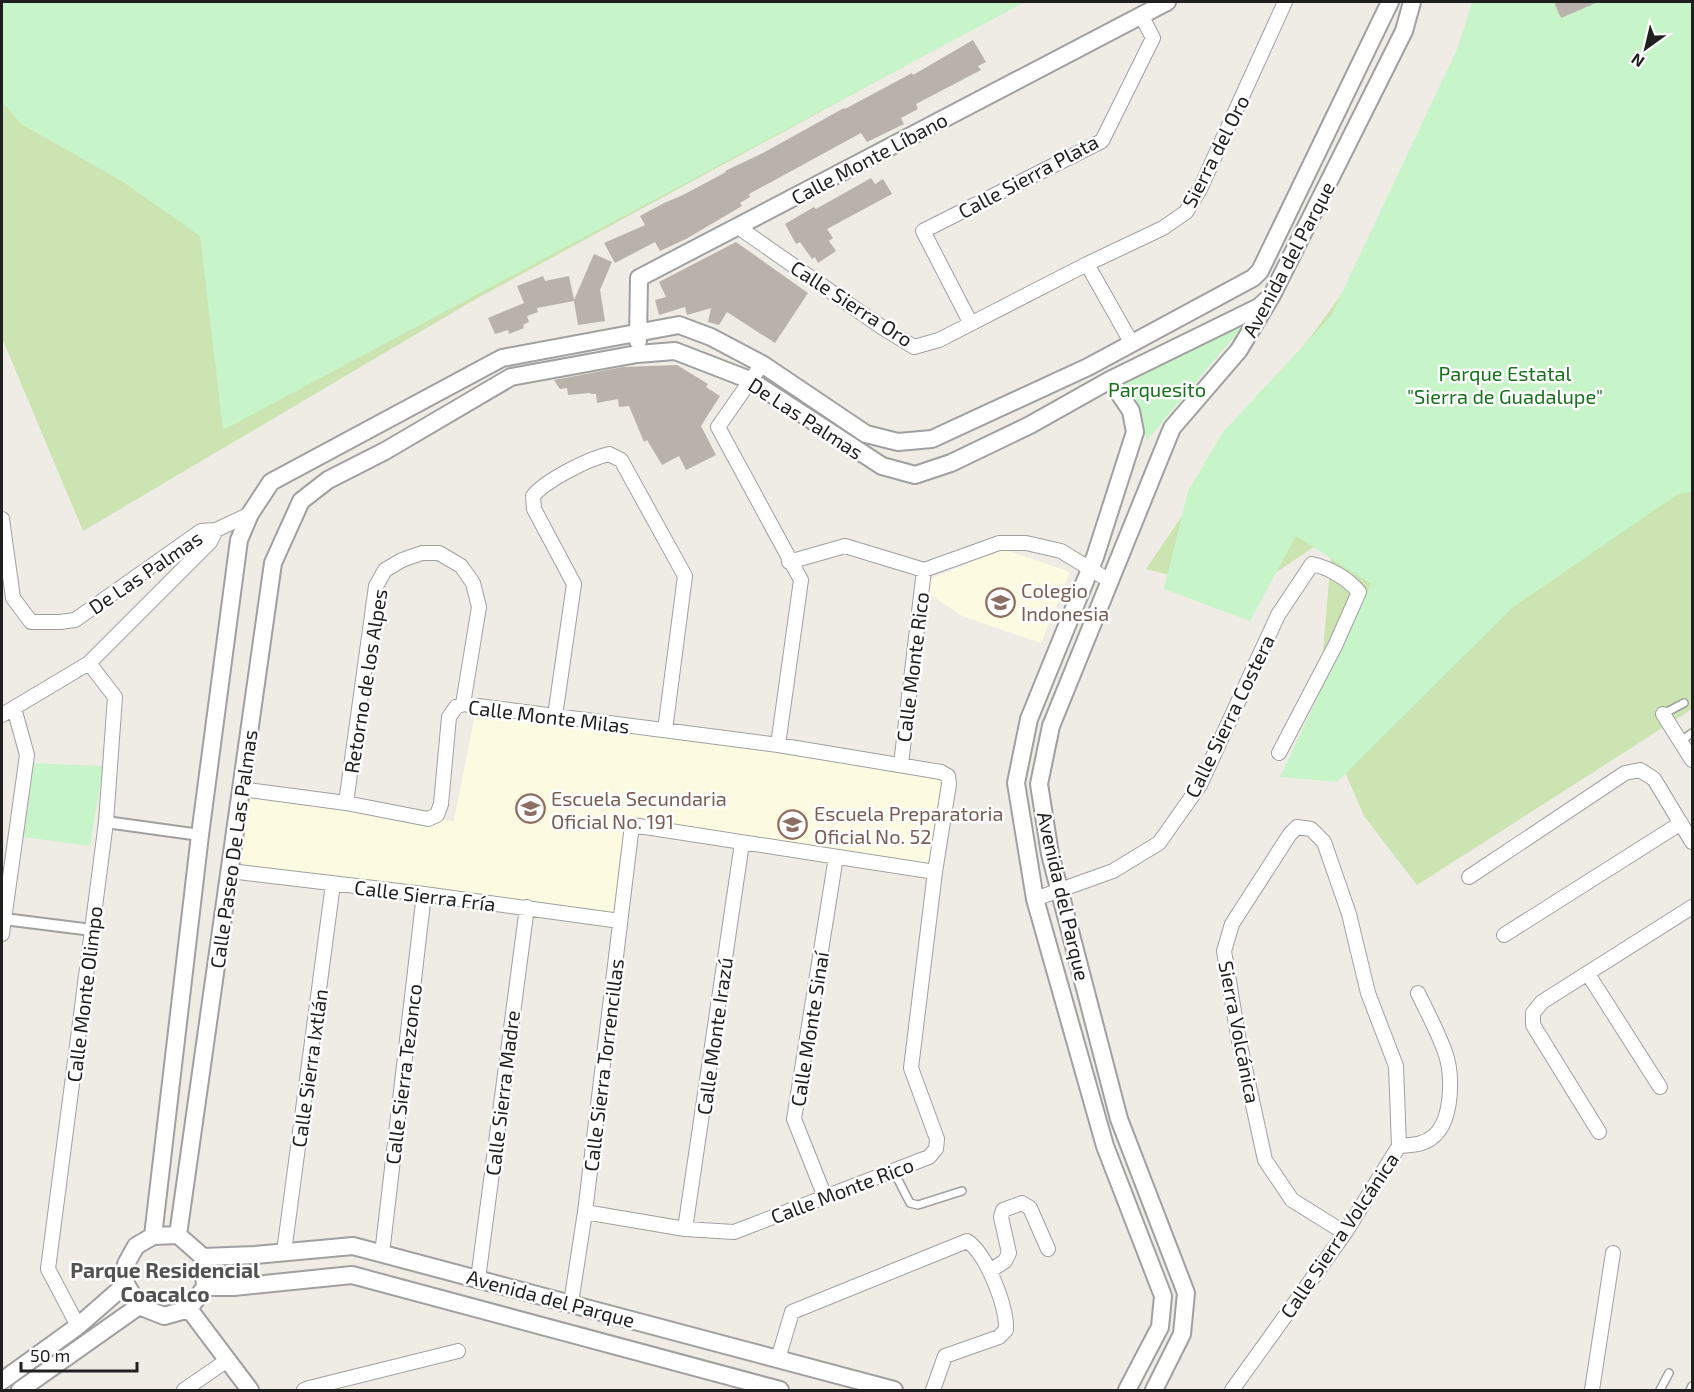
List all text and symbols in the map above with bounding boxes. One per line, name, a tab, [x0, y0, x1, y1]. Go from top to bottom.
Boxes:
north arrow	[1616, 18, 1676, 78]
text: N	[1627, 50, 1647, 72]
street label: Sierra del Oro	[1176, 91, 1254, 211]
street label: Calle Monte Líbano	[787, 107, 951, 209]
street label: Calle Sierra Plata	[954, 129, 1102, 223]
street label: Avenida del Parque	[1237, 177, 1339, 341]
street label: Calle Sierra Oro	[787, 255, 917, 351]
park label: Parque Estatal "Sierra de Guadalupe"	[1407, 361, 1603, 408]
street label: De Las Palmas	[744, 372, 868, 464]
park label: Parquesito	[1108, 377, 1206, 401]
street label: De Las Palmas	[84, 525, 206, 619]
place label: Colegio Indonesia	[1021, 578, 1109, 625]
school or university icon: Colegio Indonesia	[984, 586, 1016, 618]
street label: Retorno de los Alpes	[339, 587, 391, 775]
street label: Calle Monte Rico	[891, 591, 933, 743]
street label: Calle Sierra Costera	[1179, 631, 1279, 801]
street label: Calle Monte Milas	[467, 694, 631, 738]
street label: Calle Paseo De Las Palmas	[204, 728, 262, 970]
place label: Escuela Secundaria Oficial No. 191	[551, 786, 727, 833]
school or university icon: Escuela Secundaria Oficial No. 191	[514, 793, 546, 825]
place label: Escuela Preparatoria Oficial No. 52	[814, 801, 1003, 848]
school or university icon: Escuela Preparatoria Oficial No. 52	[777, 808, 809, 840]
street label: Avenida del Parque	[1033, 809, 1095, 983]
street label: Calle Sierra Fría	[353, 874, 497, 916]
street label: Calle Monte Olimpo	[61, 904, 107, 1084]
street label: Calle Monte Sinaí	[785, 949, 833, 1108]
street label: Calle Monte Irazú	[691, 956, 737, 1116]
street label: Calle Sierra Torrencillas	[578, 957, 628, 1173]
street label: Sierra Volcánica	[1214, 959, 1266, 1105]
street label: Calle Sierra Tezonco	[380, 982, 426, 1166]
street label: Calle Sierra Ixtlán	[286, 987, 332, 1149]
street label: Calle Sierra Madre	[480, 1009, 524, 1177]
street label: Calle Sierra Volcánica	[1275, 1148, 1403, 1322]
street label: Calle Monte Rico	[767, 1152, 917, 1228]
district label: Parque Residencial Coacalco	[70, 1257, 260, 1306]
street label: Avenida del Parque	[464, 1264, 638, 1332]
scale bar	[21, 1335, 136, 1373]
text: 50 m	[30, 1344, 70, 1366]

